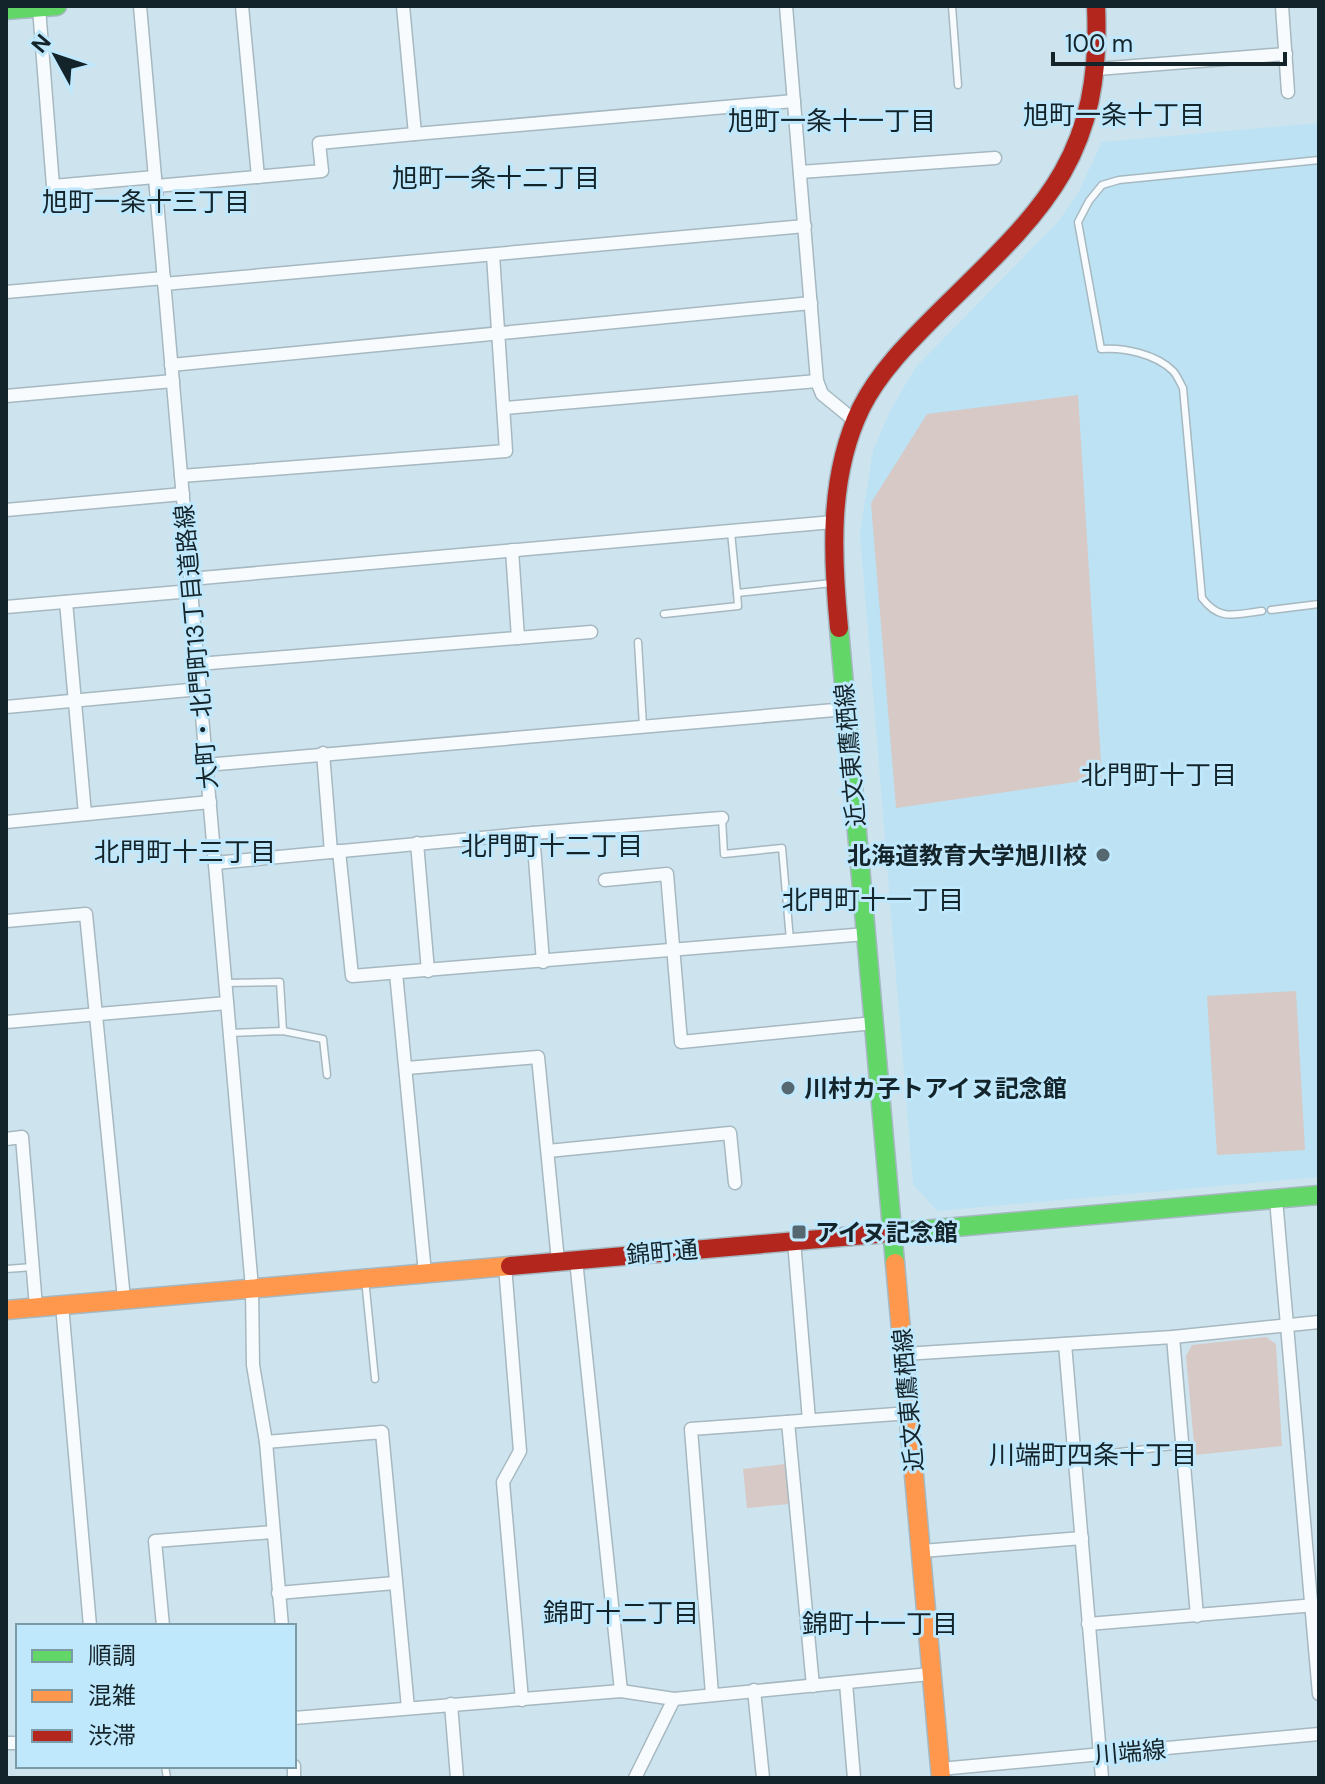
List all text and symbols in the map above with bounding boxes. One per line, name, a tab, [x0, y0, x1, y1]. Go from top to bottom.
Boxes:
north arrow	[16, 16, 96, 96]
scale bar	[1053, 16, 1285, 66]
text: N	[25, 28, 57, 59]
text: 100 m	[1065, 28, 1133, 59]
district label: 旭町一条十丁目	[1023, 98, 1205, 132]
district label: 旭町一条十一丁目	[728, 104, 936, 138]
district label: 旭町一条十二丁目	[392, 161, 600, 195]
district label: 旭町一条十三丁目	[42, 185, 250, 219]
street label: 大町・北門町13丁目道路線	[168, 503, 224, 791]
street label: 近文東鷹栖線	[828, 682, 872, 828]
district label: 北門町十丁目	[1081, 758, 1237, 792]
district label: 北門町十二丁目	[461, 829, 643, 863]
district label: 北門町十三丁目	[94, 835, 276, 869]
place label: 北海道教育大学旭川校	[847, 840, 1087, 871]
marker: 北海道教育大学旭川校	[1094, 846, 1112, 864]
district label: 北門町十一丁目	[782, 883, 964, 917]
place label: 川村カ子トアイヌ記念館	[804, 1073, 1067, 1104]
marker: 川村カ子トアイヌ記念館	[779, 1079, 797, 1097]
place label: アイヌ記念館	[815, 1217, 958, 1248]
marker: アイヌ記念館	[790, 1223, 808, 1241]
street label: 錦町通	[625, 1233, 699, 1271]
street label: 近文東鷹栖線	[886, 1327, 930, 1473]
district label: 川端町四条十丁目	[989, 1438, 1197, 1472]
district label: 錦町十二丁目	[543, 1596, 699, 1630]
district label: 錦町十一丁目	[802, 1607, 958, 1641]
legend	[16, 1624, 296, 1768]
text: 順調	[88, 1640, 136, 1671]
text: 混雑	[88, 1680, 136, 1711]
text: 渋滞	[88, 1720, 136, 1751]
street label: 川端線	[1093, 1733, 1167, 1771]

